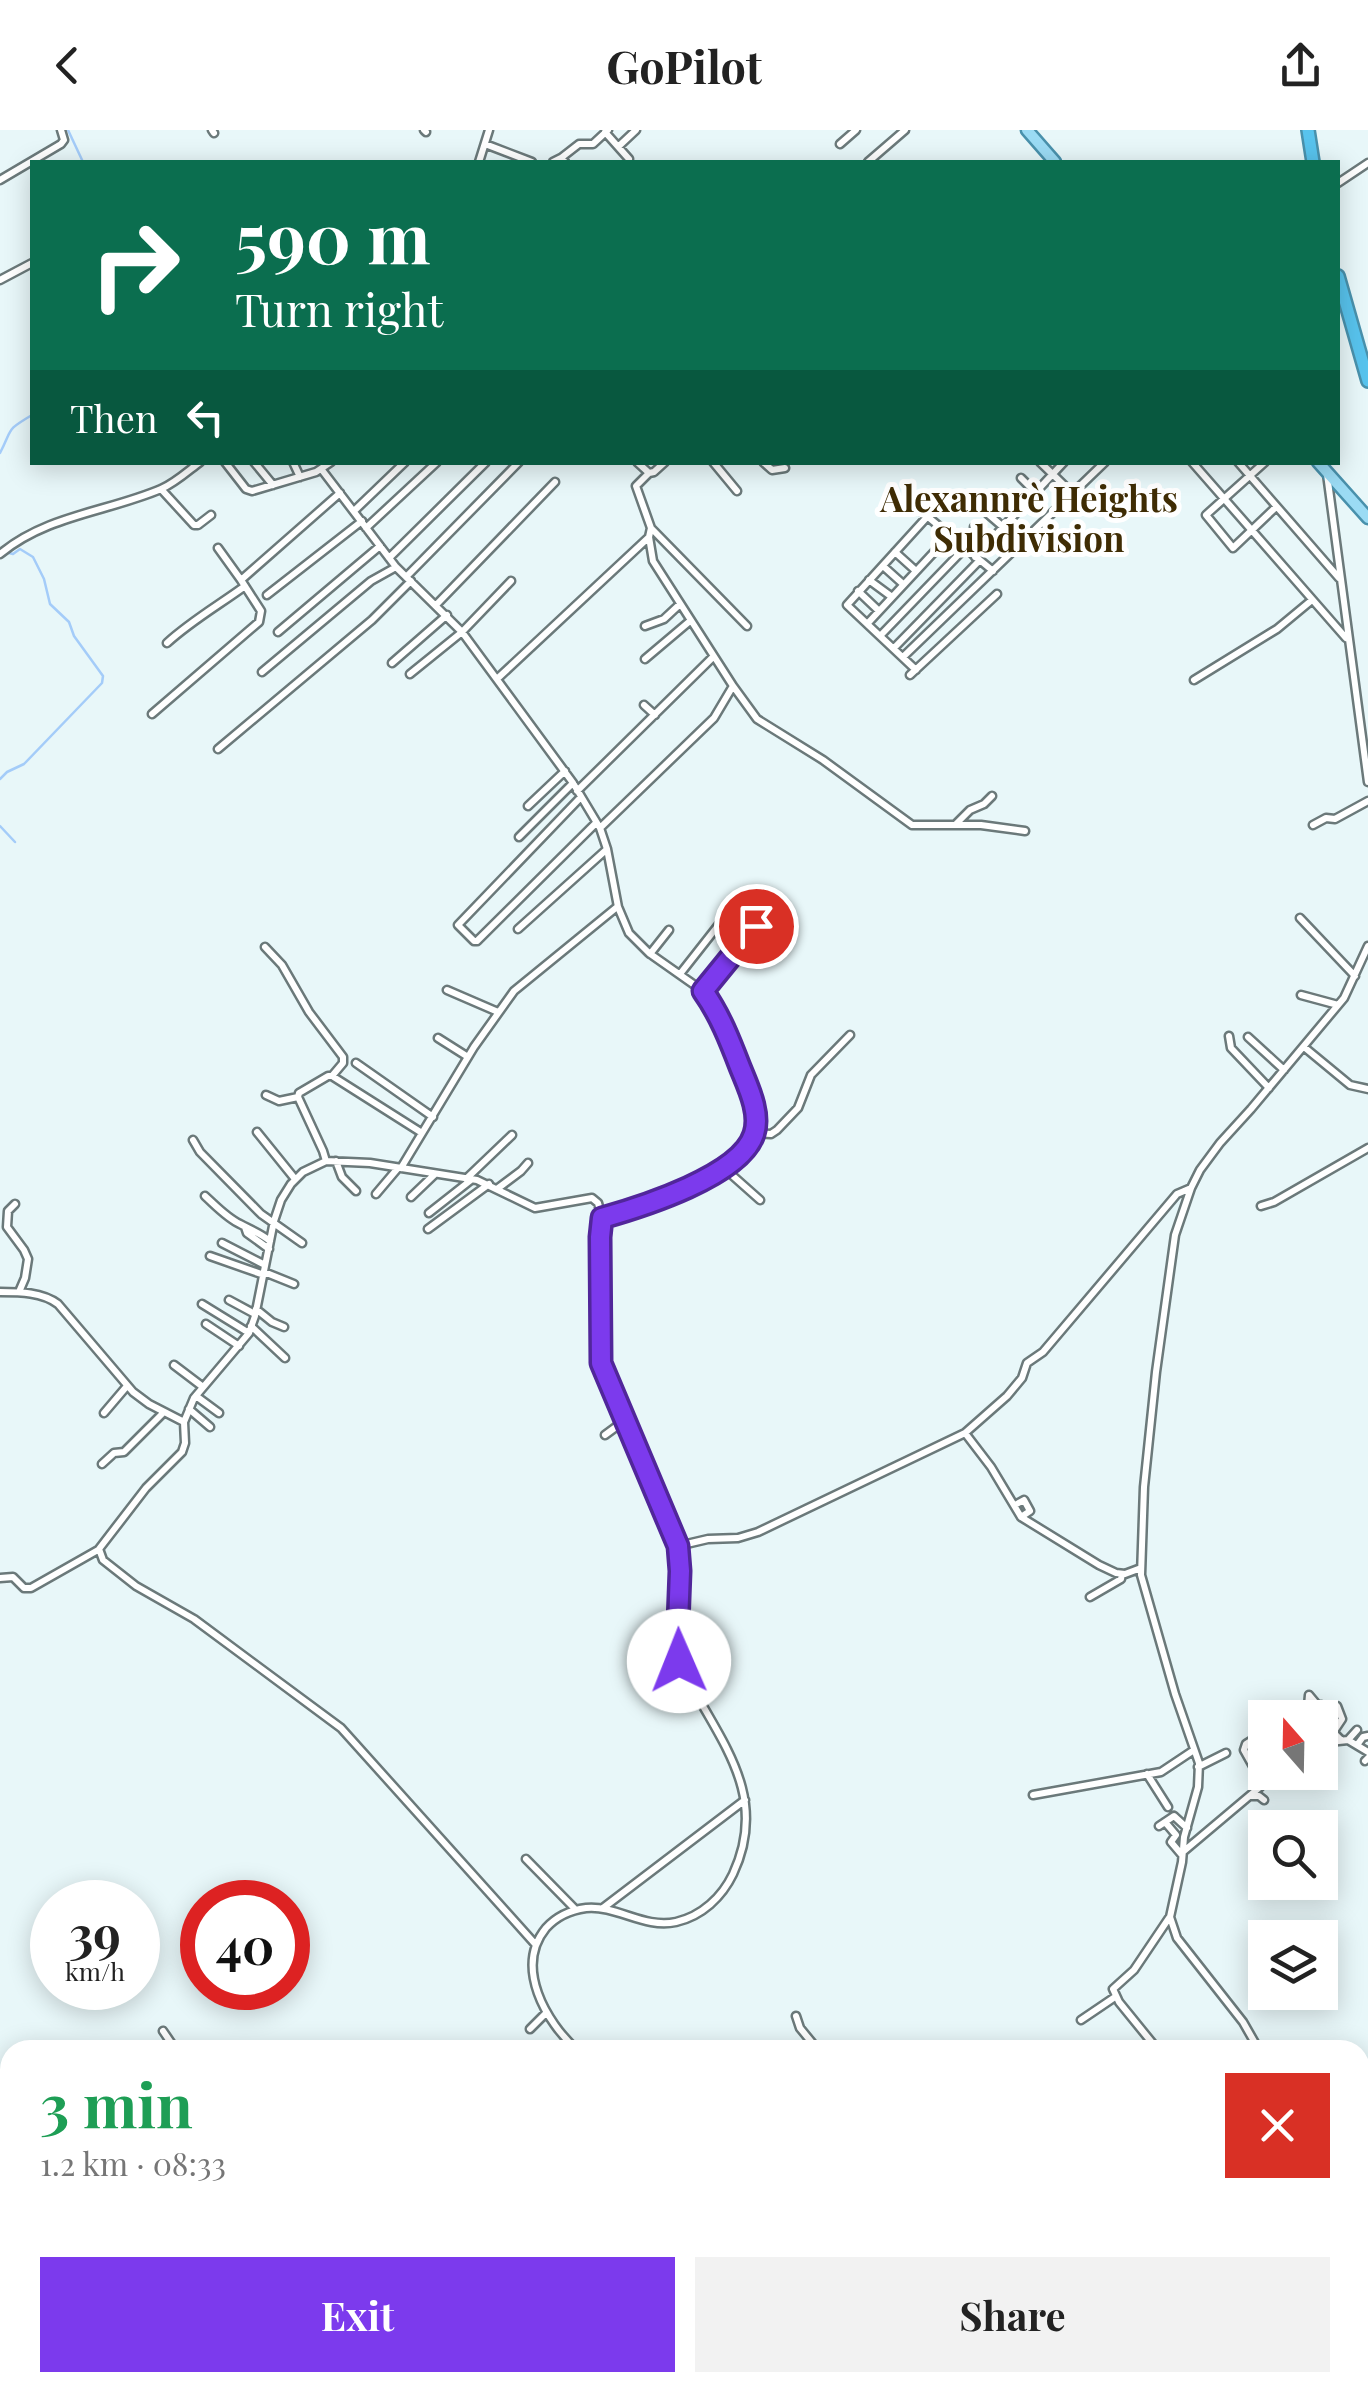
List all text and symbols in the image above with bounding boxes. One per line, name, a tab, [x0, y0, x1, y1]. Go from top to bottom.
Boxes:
text: GoPilot	[606, 35, 762, 95]
icon: back	[40, 38, 95, 93]
icon: share	[1273, 38, 1328, 93]
text: 590 m	[235, 188, 431, 282]
icon: right	[70, 200, 200, 330]
text: Turn right	[235, 278, 443, 338]
icon: left	[178, 390, 233, 445]
text: Then	[70, 392, 158, 443]
district label: Alexannrè Heights Subdivision	[879, 474, 1178, 561]
pin	[714, 884, 799, 969]
icon: arrive	[729, 899, 784, 954]
position arrow	[627, 1609, 731, 1713]
north arrow	[1248, 1700, 1338, 1790]
map controls	[1248, 1700, 1338, 2010]
button: search	[1248, 1810, 1338, 1900]
speed limit sign: 40	[180, 1880, 310, 2010]
text: 39	[69, 1899, 121, 1966]
button: layers	[1248, 1920, 1338, 2010]
text: km/h	[65, 1954, 125, 1987]
text: 3 min	[40, 2063, 193, 2143]
button: close	[1225, 2073, 1330, 2178]
text: 1.2 km · 08:33	[40, 2141, 226, 2184]
button: Exit	[40, 2257, 675, 2372]
button: Share	[695, 2257, 1330, 2372]

